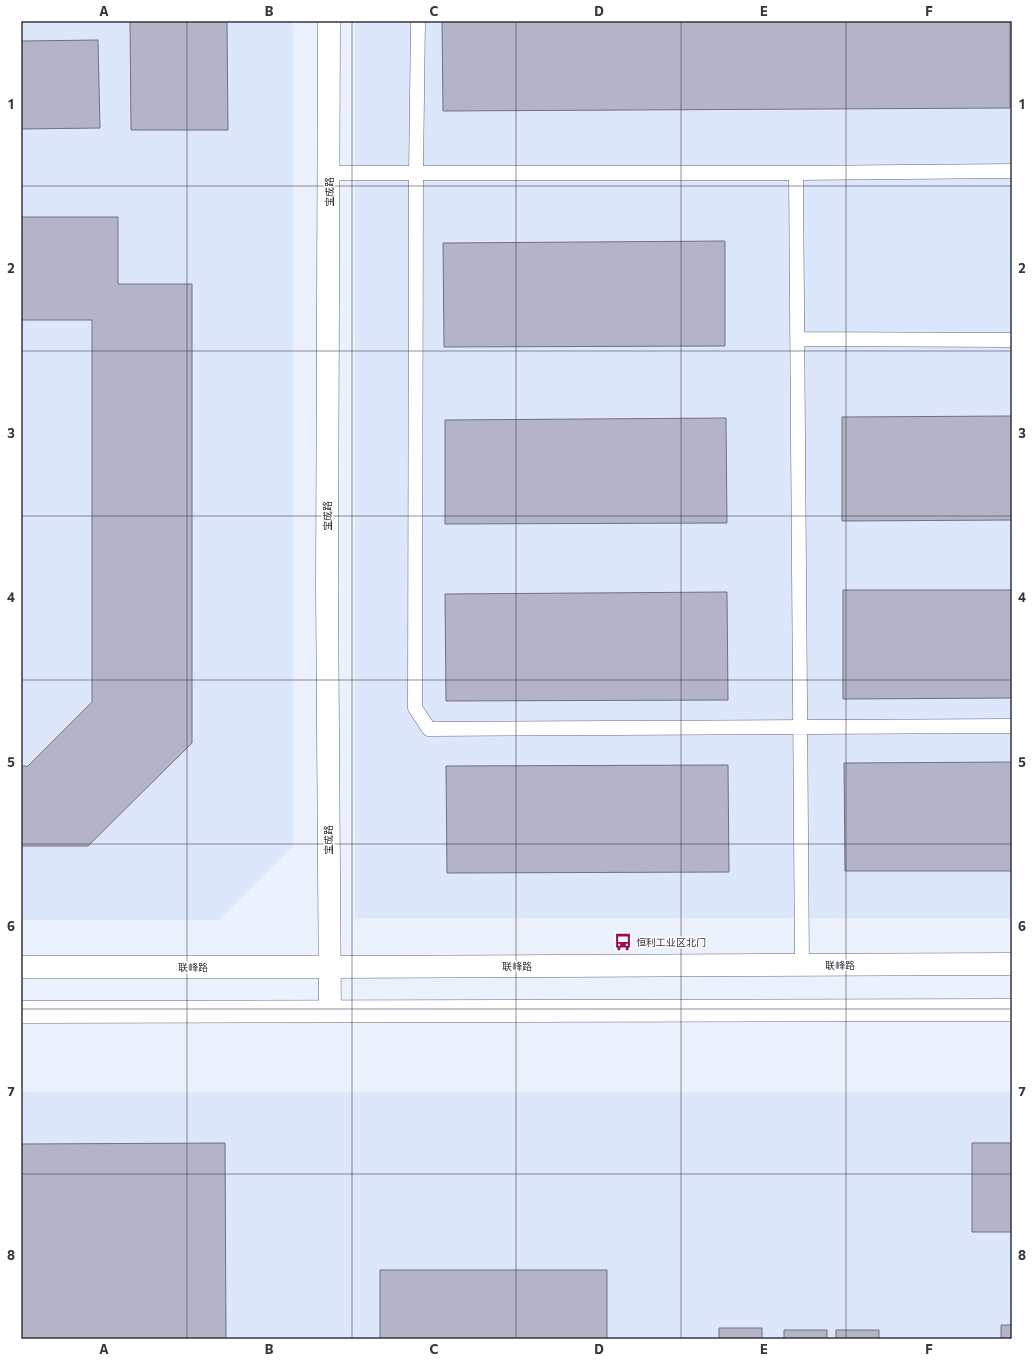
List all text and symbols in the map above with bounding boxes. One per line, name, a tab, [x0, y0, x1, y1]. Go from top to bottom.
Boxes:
text: A	[99, 3, 109, 19]
text: B	[265, 3, 274, 19]
text: C	[430, 3, 439, 19]
text: D	[594, 3, 604, 19]
text: E	[760, 3, 768, 19]
text: F	[925, 3, 933, 19]
text: 1	[8, 96, 14, 112]
text: 1	[1019, 96, 1025, 112]
street label: 宝成路	[323, 177, 335, 207]
text: 2	[7, 260, 15, 276]
text: 2	[1018, 260, 1026, 276]
text: 3	[7, 425, 15, 441]
text: 3	[1018, 425, 1026, 441]
street label: 宝成路	[321, 501, 333, 531]
text: 4	[7, 589, 15, 605]
text: 4	[1018, 589, 1026, 605]
text: 5	[7, 754, 15, 770]
text: 5	[1018, 754, 1026, 770]
street label: 宝成路	[322, 825, 334, 855]
text: 6	[7, 918, 15, 934]
text: 6	[1018, 918, 1026, 934]
bus stop icon: 恒利工业区北门	[613, 932, 633, 952]
place label: 恒利工业区北门	[636, 936, 706, 948]
street label: 联峰路	[825, 959, 855, 971]
street label: 联峰路	[502, 960, 532, 972]
street label: 联峰路	[178, 961, 208, 973]
text: 7	[7, 1083, 15, 1099]
text: 7	[1018, 1083, 1026, 1099]
text: 8	[7, 1247, 15, 1263]
text: 8	[1018, 1247, 1026, 1263]
text: A	[99, 1341, 109, 1357]
text: B	[265, 1341, 274, 1357]
text: C	[430, 1341, 439, 1357]
text: D	[594, 1341, 604, 1357]
text: E	[760, 1341, 768, 1357]
text: F	[925, 1341, 933, 1357]

